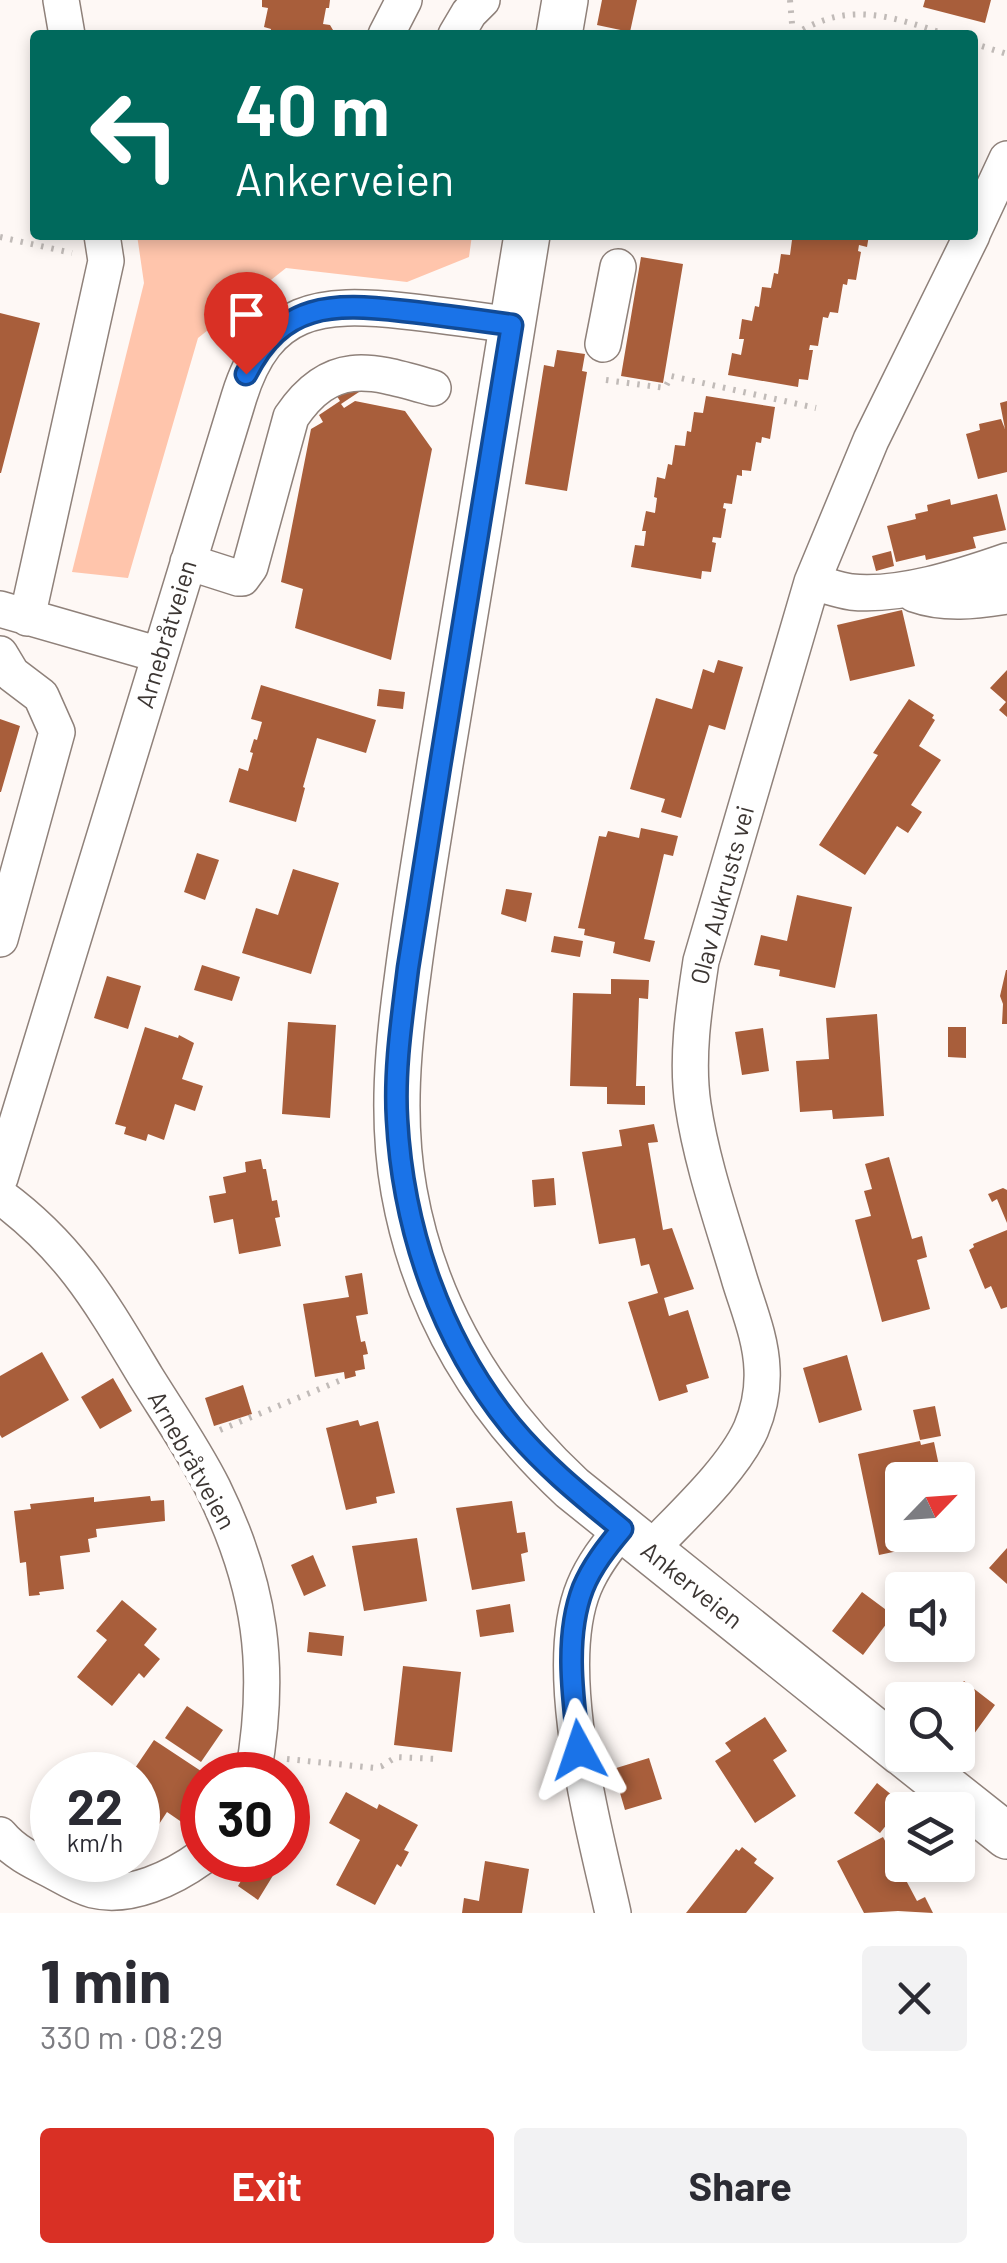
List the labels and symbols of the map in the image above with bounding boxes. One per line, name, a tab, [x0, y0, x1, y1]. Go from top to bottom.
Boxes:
pin	[204, 272, 289, 375]
street label: Arnebråtveien	[128, 556, 202, 711]
street label: Olav Aukrusts vei	[683, 802, 759, 987]
street label: Arnebråtveien	[143, 1385, 243, 1534]
north arrow	[885, 1462, 975, 1552]
street label: Ankerveien	[636, 1534, 749, 1634]
position arrow	[527, 1698, 631, 1802]
speed limit sign: 30	[180, 1752, 310, 1882]

